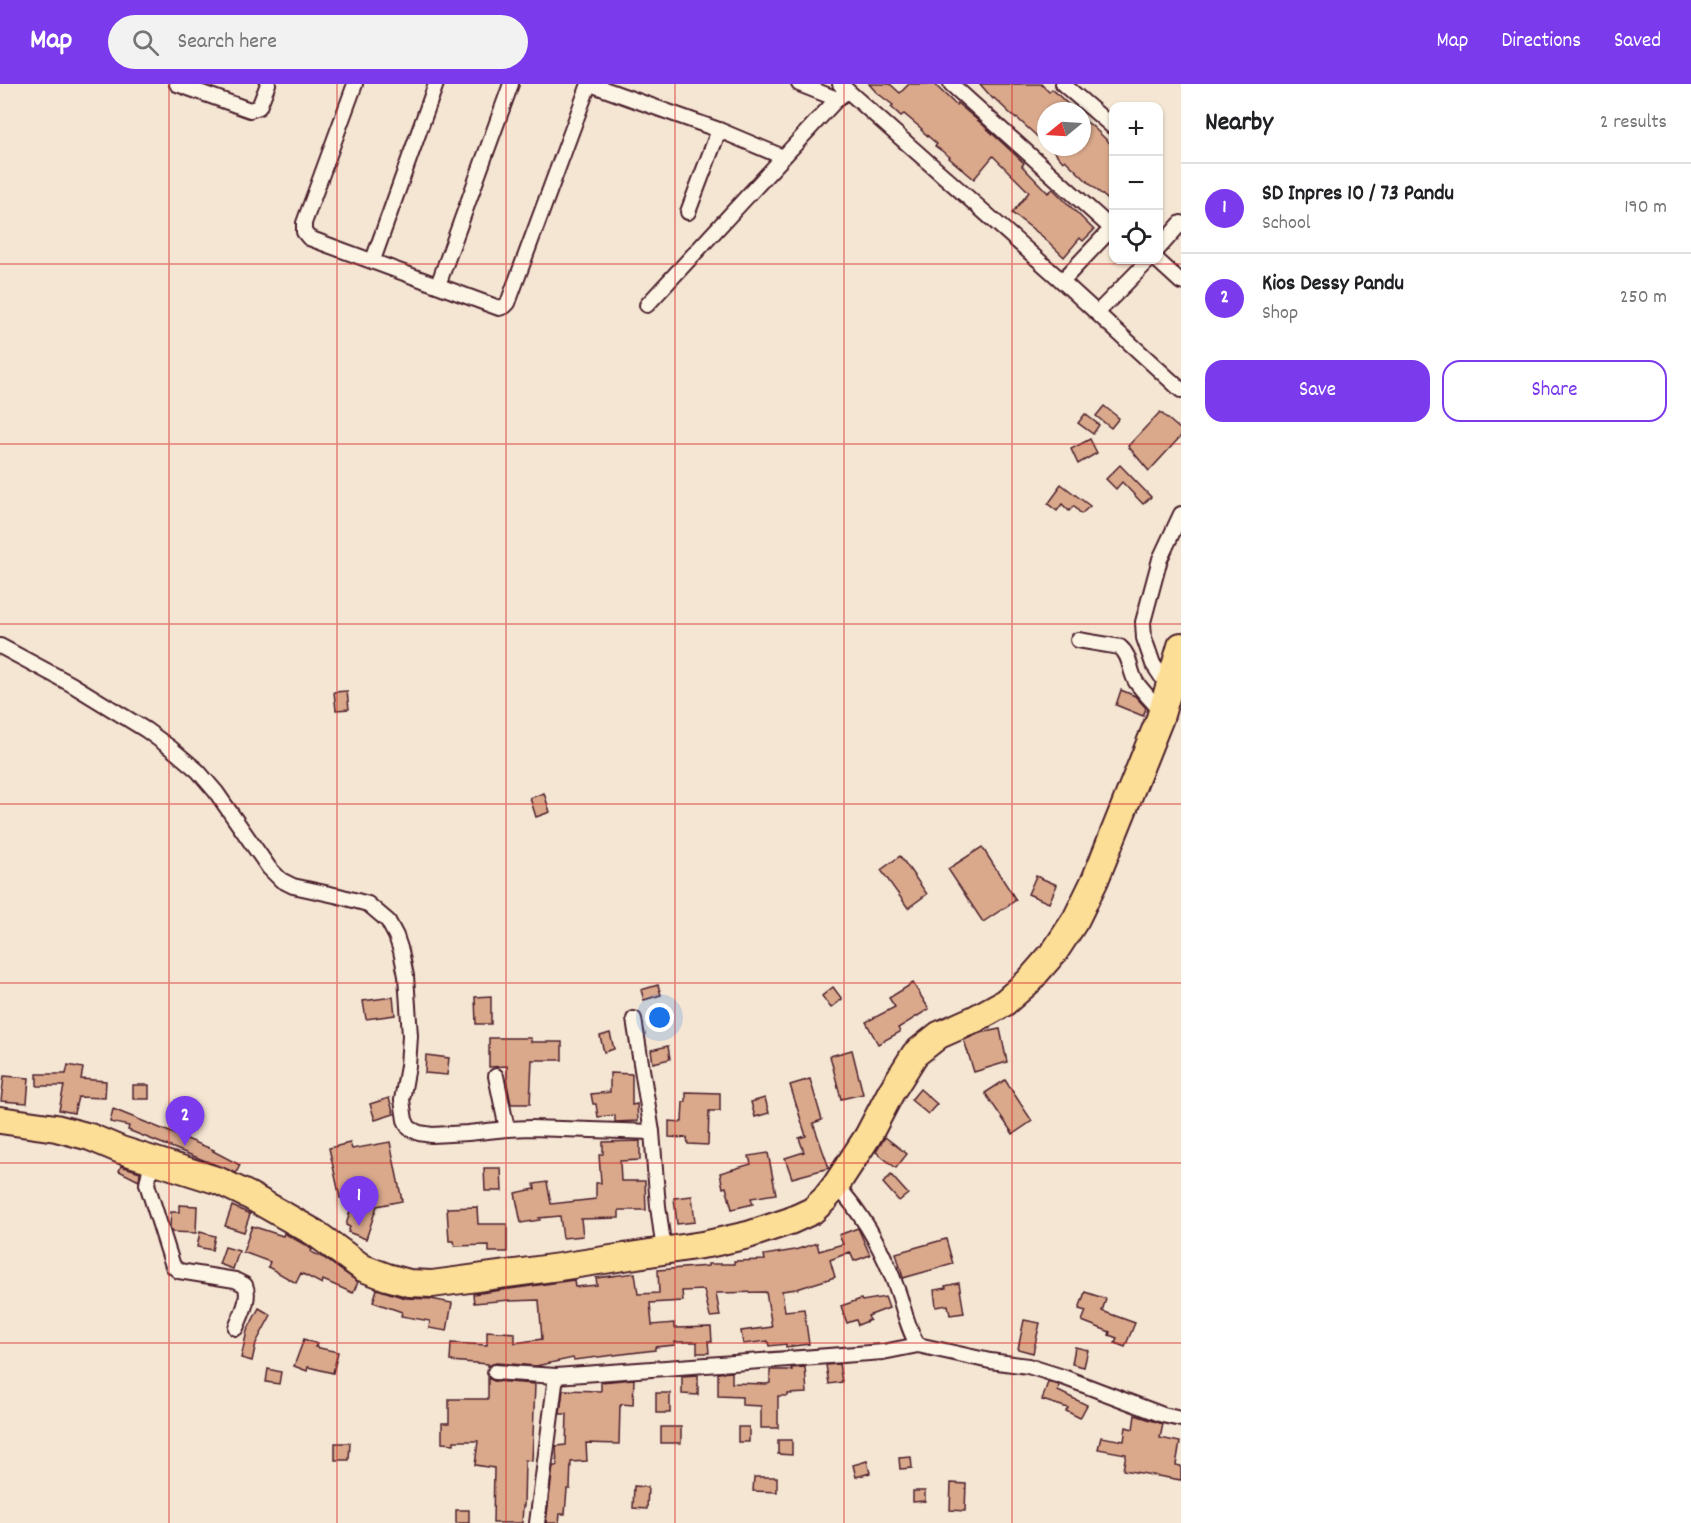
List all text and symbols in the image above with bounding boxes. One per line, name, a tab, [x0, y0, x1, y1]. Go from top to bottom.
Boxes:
search box	[108, 15, 528, 69]
text: Map	[30, 22, 72, 62]
icon: search	[129, 26, 162, 59]
text: Search here	[177, 27, 277, 58]
text: Map	[1437, 27, 1468, 57]
text: Directions	[1501, 27, 1581, 57]
text: Saved	[1614, 27, 1661, 57]
north arrow	[1037, 102, 1091, 156]
map controls	[1109, 102, 1163, 264]
button: +	[1109, 102, 1163, 156]
text: Nearby	[1205, 105, 1273, 142]
text: 2 results	[1600, 109, 1667, 137]
button: −	[1109, 156, 1163, 210]
text: SD Inpres 10 / 73 Pandu	[1262, 179, 1454, 210]
text: 1	[1222, 194, 1227, 222]
text: 190 m	[1624, 194, 1667, 222]
button: locate	[1109, 210, 1163, 264]
text: School	[1262, 210, 1311, 238]
text: Kios Dessy Pandu	[1262, 269, 1404, 300]
text: 2	[1220, 284, 1229, 312]
text: 250 m	[1620, 284, 1667, 312]
text: Shop	[1262, 300, 1298, 328]
button: Save	[1205, 360, 1430, 422]
button: Share	[1442, 360, 1667, 422]
your location	[645, 1003, 674, 1032]
pin: 2	[166, 1096, 204, 1146]
pin: 1	[340, 1176, 378, 1226]

